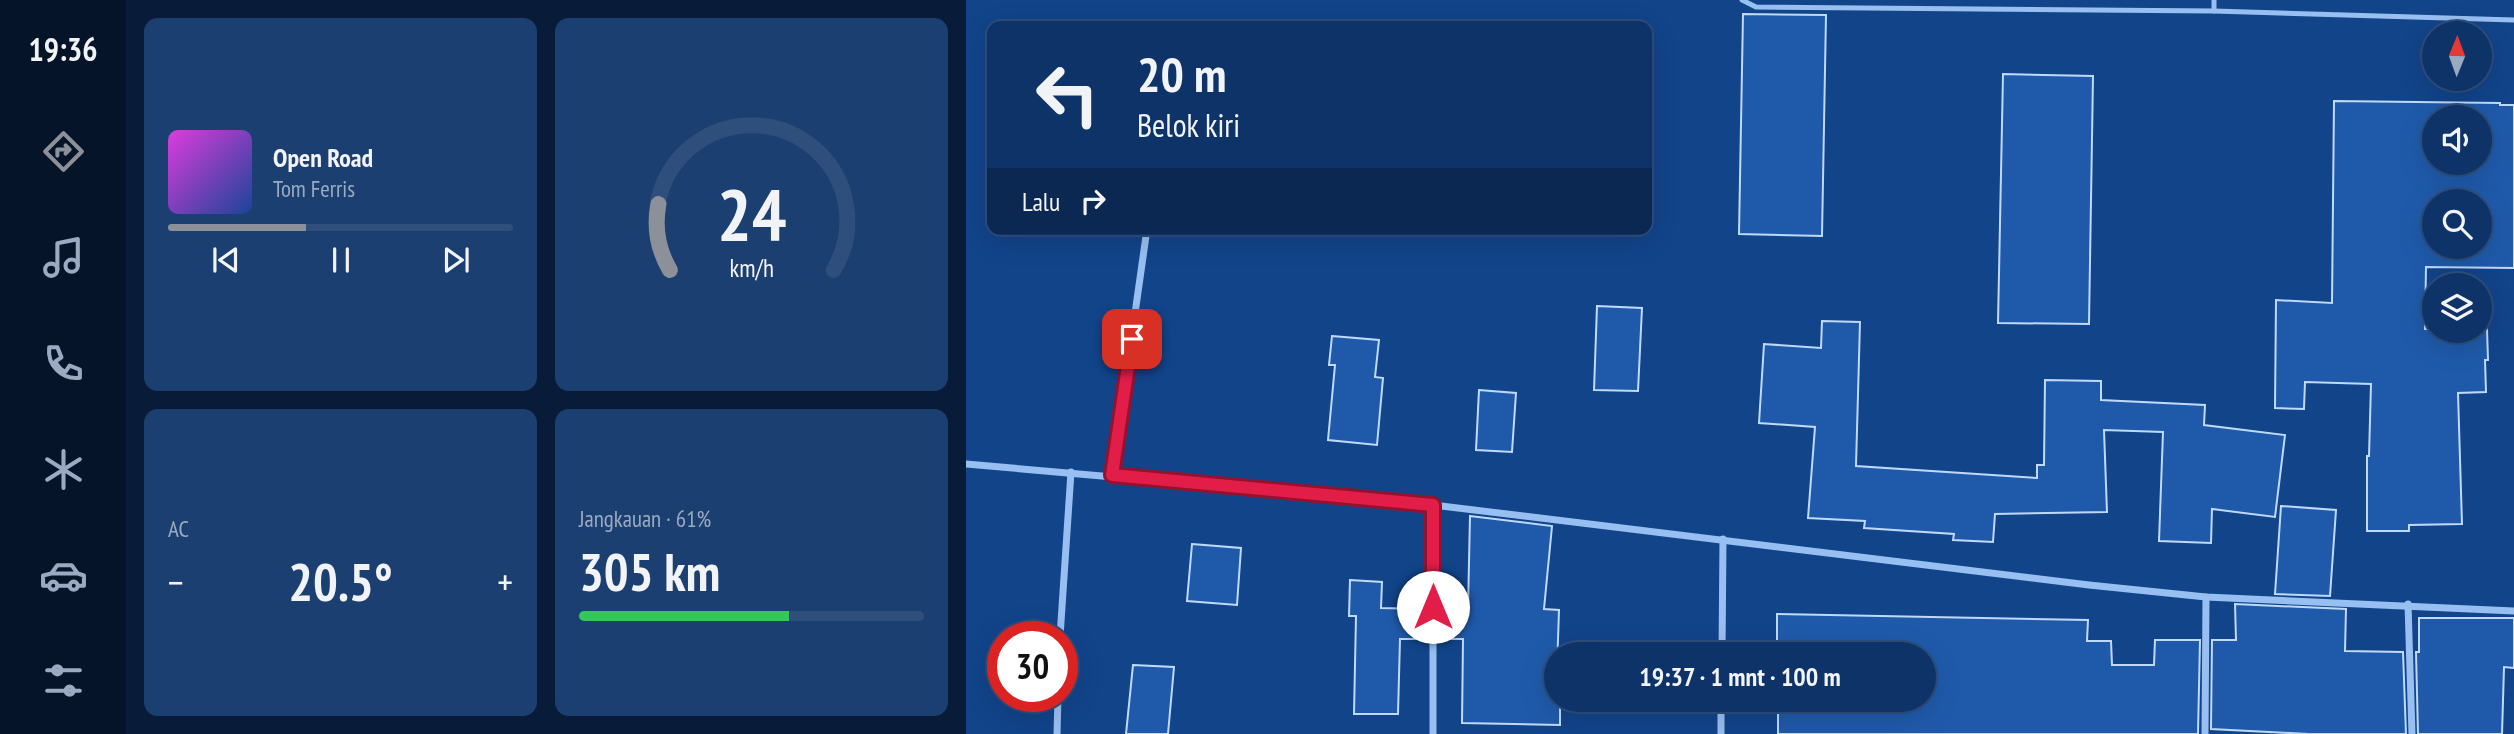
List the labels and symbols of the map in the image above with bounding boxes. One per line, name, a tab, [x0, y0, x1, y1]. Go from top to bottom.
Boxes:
north arrow	[2422, 21, 2492, 91]
pin	[1102, 309, 1162, 369]
position arrow	[1396, 570, 1470, 644]
speed limit sign: 30	[987, 621, 1078, 712]

